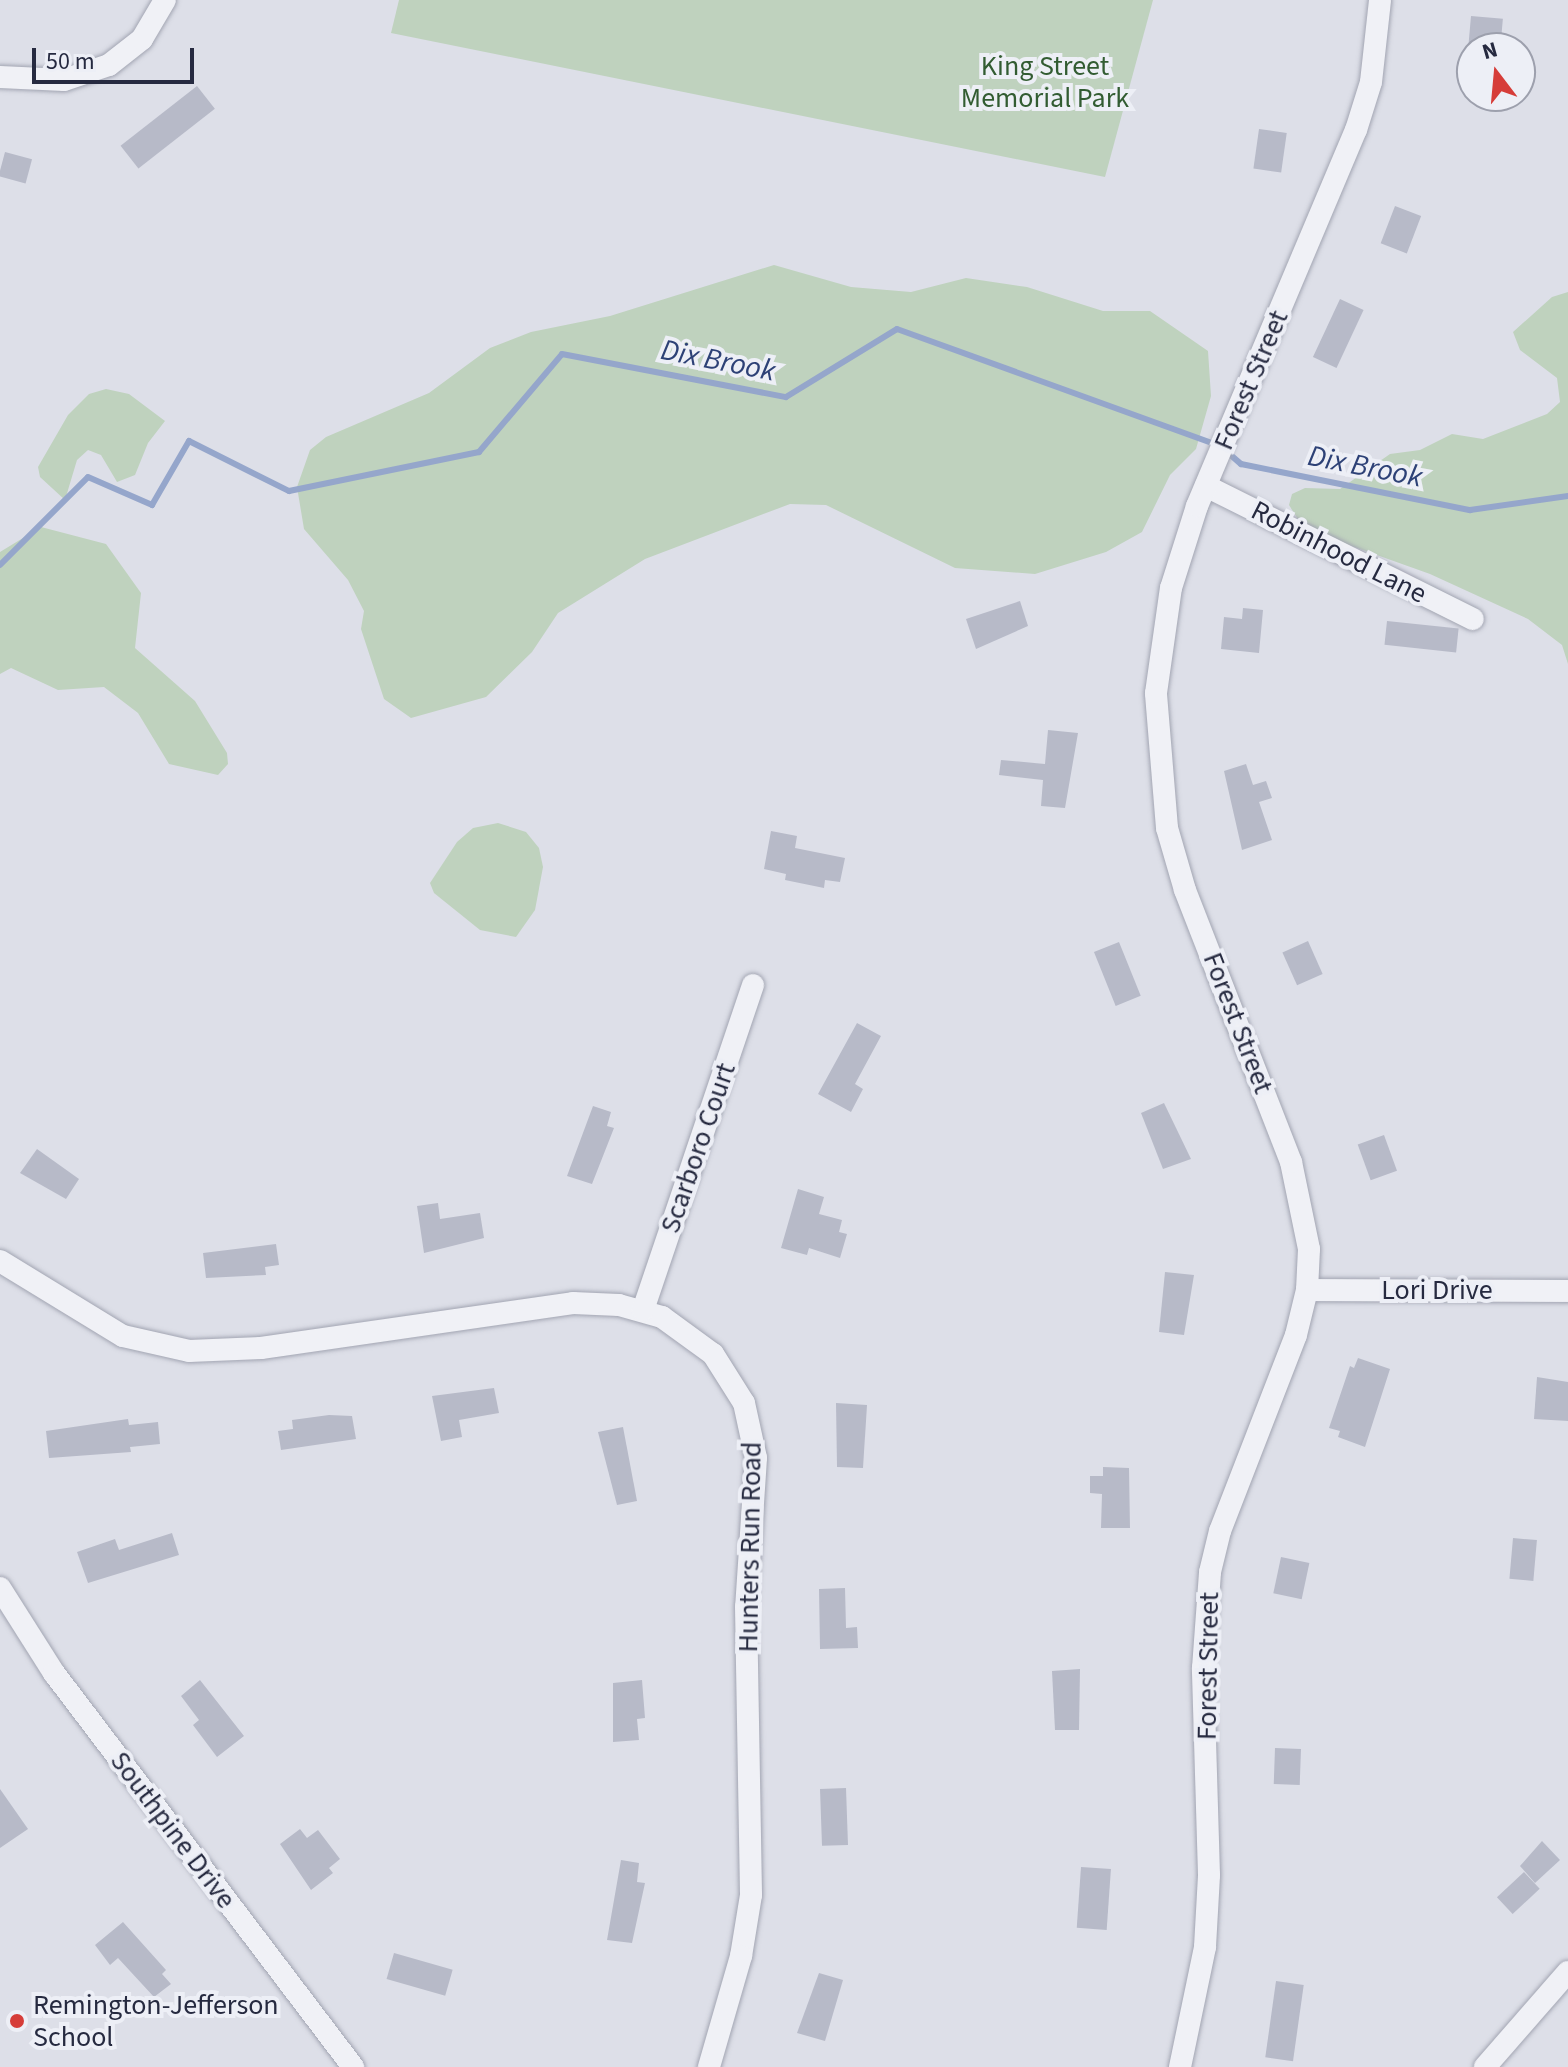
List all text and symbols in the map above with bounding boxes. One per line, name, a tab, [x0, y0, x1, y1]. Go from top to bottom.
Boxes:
scale bar	[36, 32, 198, 82]
north arrow	[1456, 32, 1536, 112]
text: N	[1478, 33, 1501, 68]
text: 50 m	[46, 44, 95, 79]
park label: King Street Memorial Park	[961, 49, 1129, 115]
street label: Forest Street	[1207, 305, 1295, 455]
water label: Dix Brook	[658, 332, 778, 390]
water label: Dix Brook	[1305, 438, 1425, 496]
street label: Robinhood Lane	[1246, 493, 1432, 611]
street label: Forest Street	[1196, 948, 1280, 1098]
street label: Scarboro Court	[653, 1059, 743, 1237]
street label: Lori Drive	[1381, 1273, 1493, 1307]
street label: Hunters Run Road	[731, 1441, 769, 1653]
street label: Forest Street	[1190, 1592, 1226, 1740]
street label: Southpine Drive	[103, 1745, 243, 1915]
place label: Remington-Jefferson School	[33, 1988, 279, 2054]
marker: Remington-Jefferson School	[8, 2012, 26, 2030]

